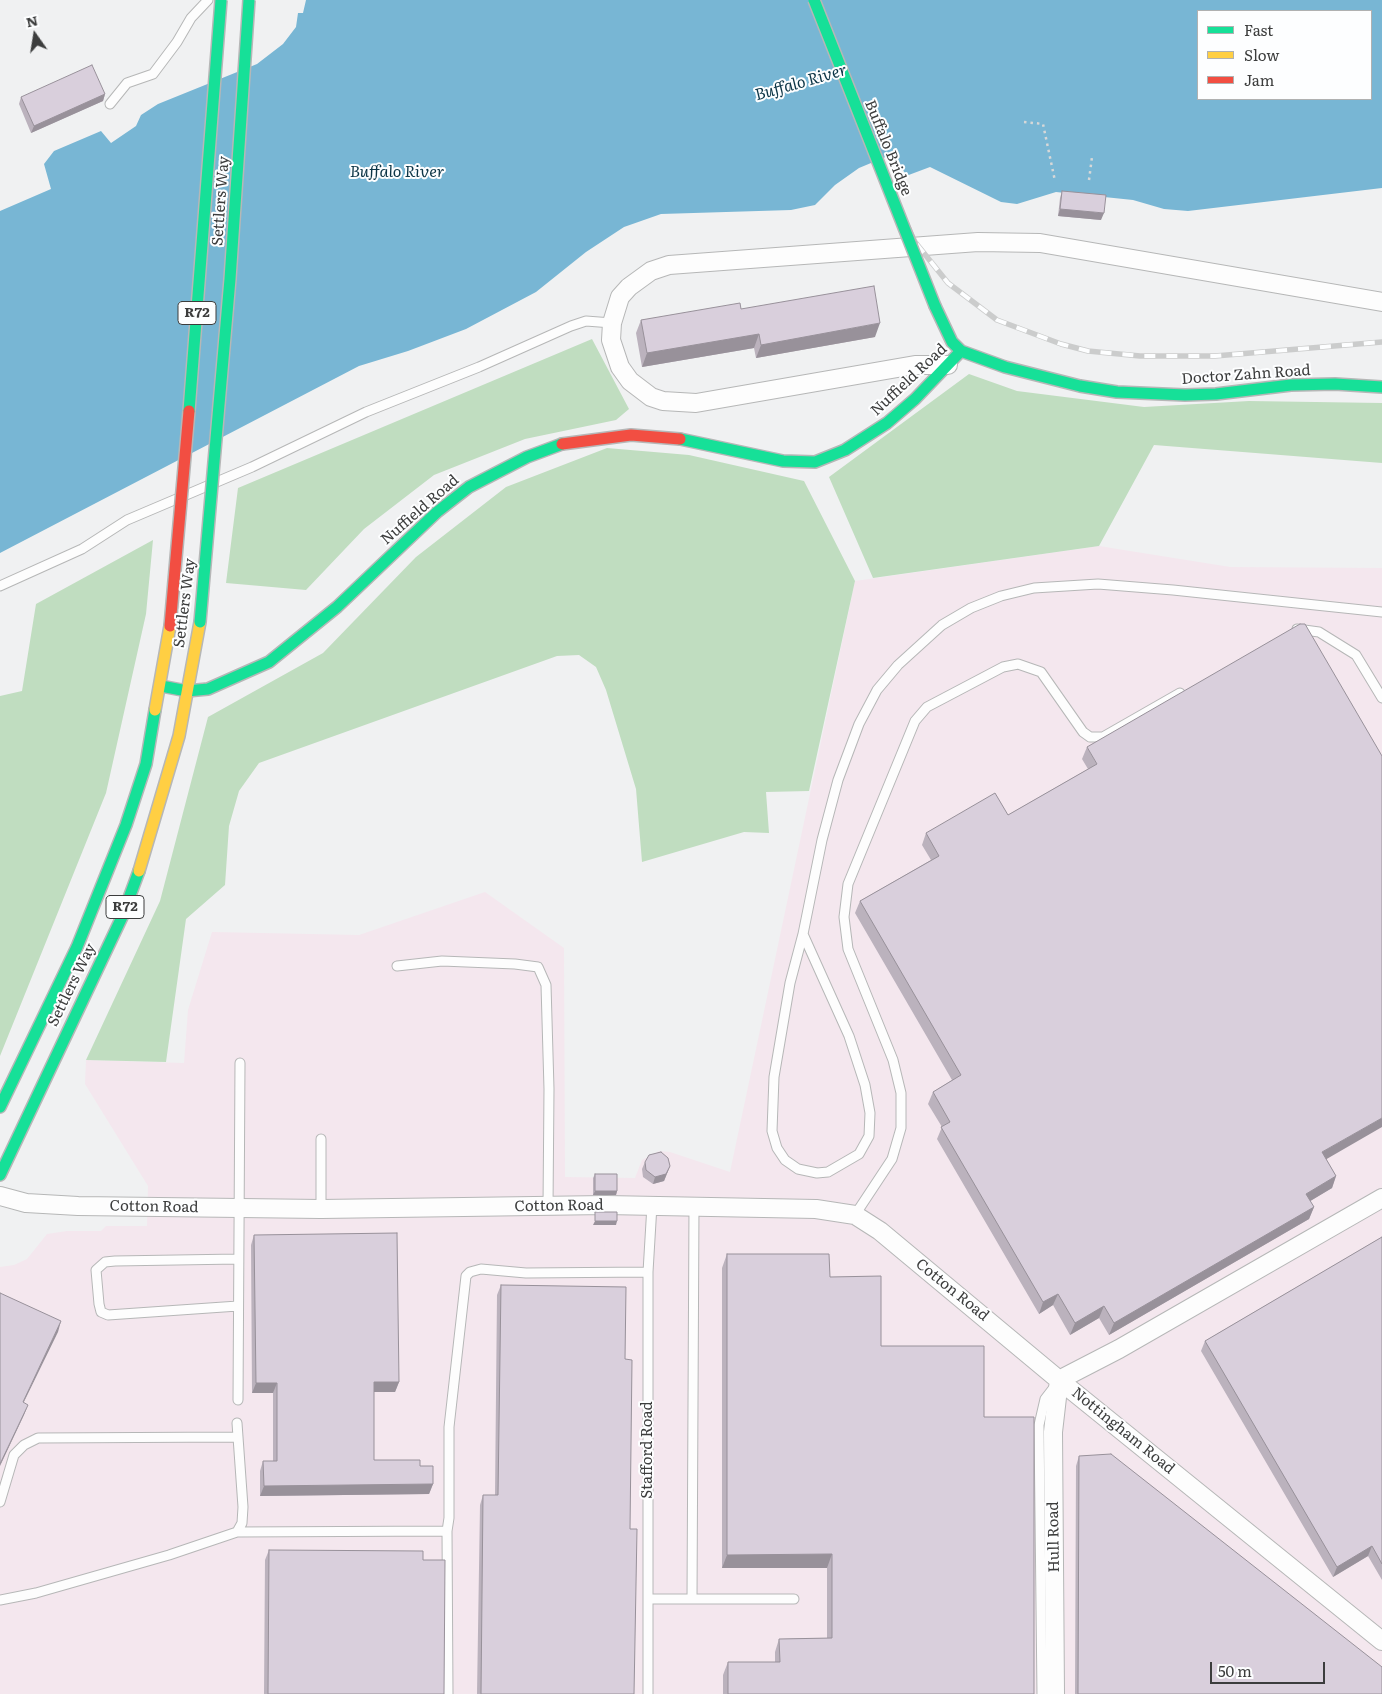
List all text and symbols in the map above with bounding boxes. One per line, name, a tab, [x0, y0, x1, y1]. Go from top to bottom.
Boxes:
text: N	[24, 9, 40, 31]
north arrow	[10, 10, 60, 60]
legend	[1197, 10, 1372, 100]
text: Fast	[1244, 18, 1273, 41]
text: Slow	[1244, 43, 1279, 66]
water label: Buffalo River	[753, 61, 849, 105]
text: Jam	[1244, 68, 1274, 91]
street label: Buffalo Bridge	[861, 97, 915, 199]
street label: Settlers Way	[209, 155, 233, 247]
water label: Buffalo River	[350, 162, 444, 182]
road number: R72	[178, 302, 216, 324]
street label: Nuffield Road	[867, 340, 951, 420]
street label: Doctor Zahn Road	[1181, 362, 1311, 388]
street label: Nuffield Road	[377, 471, 463, 549]
street label: Settlers Way	[171, 557, 199, 649]
road number: R72	[106, 896, 144, 919]
street label: Settlers Way	[44, 941, 100, 1029]
street label: Cotton Road	[514, 1196, 604, 1216]
street label: Cotton Road	[109, 1197, 199, 1217]
street label: Cotton Road	[912, 1255, 992, 1325]
street label: Nottingham Road	[1068, 1384, 1178, 1478]
street label: Stafford Road	[639, 1401, 657, 1499]
street label: Hull Road	[1044, 1501, 1064, 1573]
scale bar	[1212, 1652, 1327, 1684]
text: 50 m	[1218, 1659, 1252, 1682]

